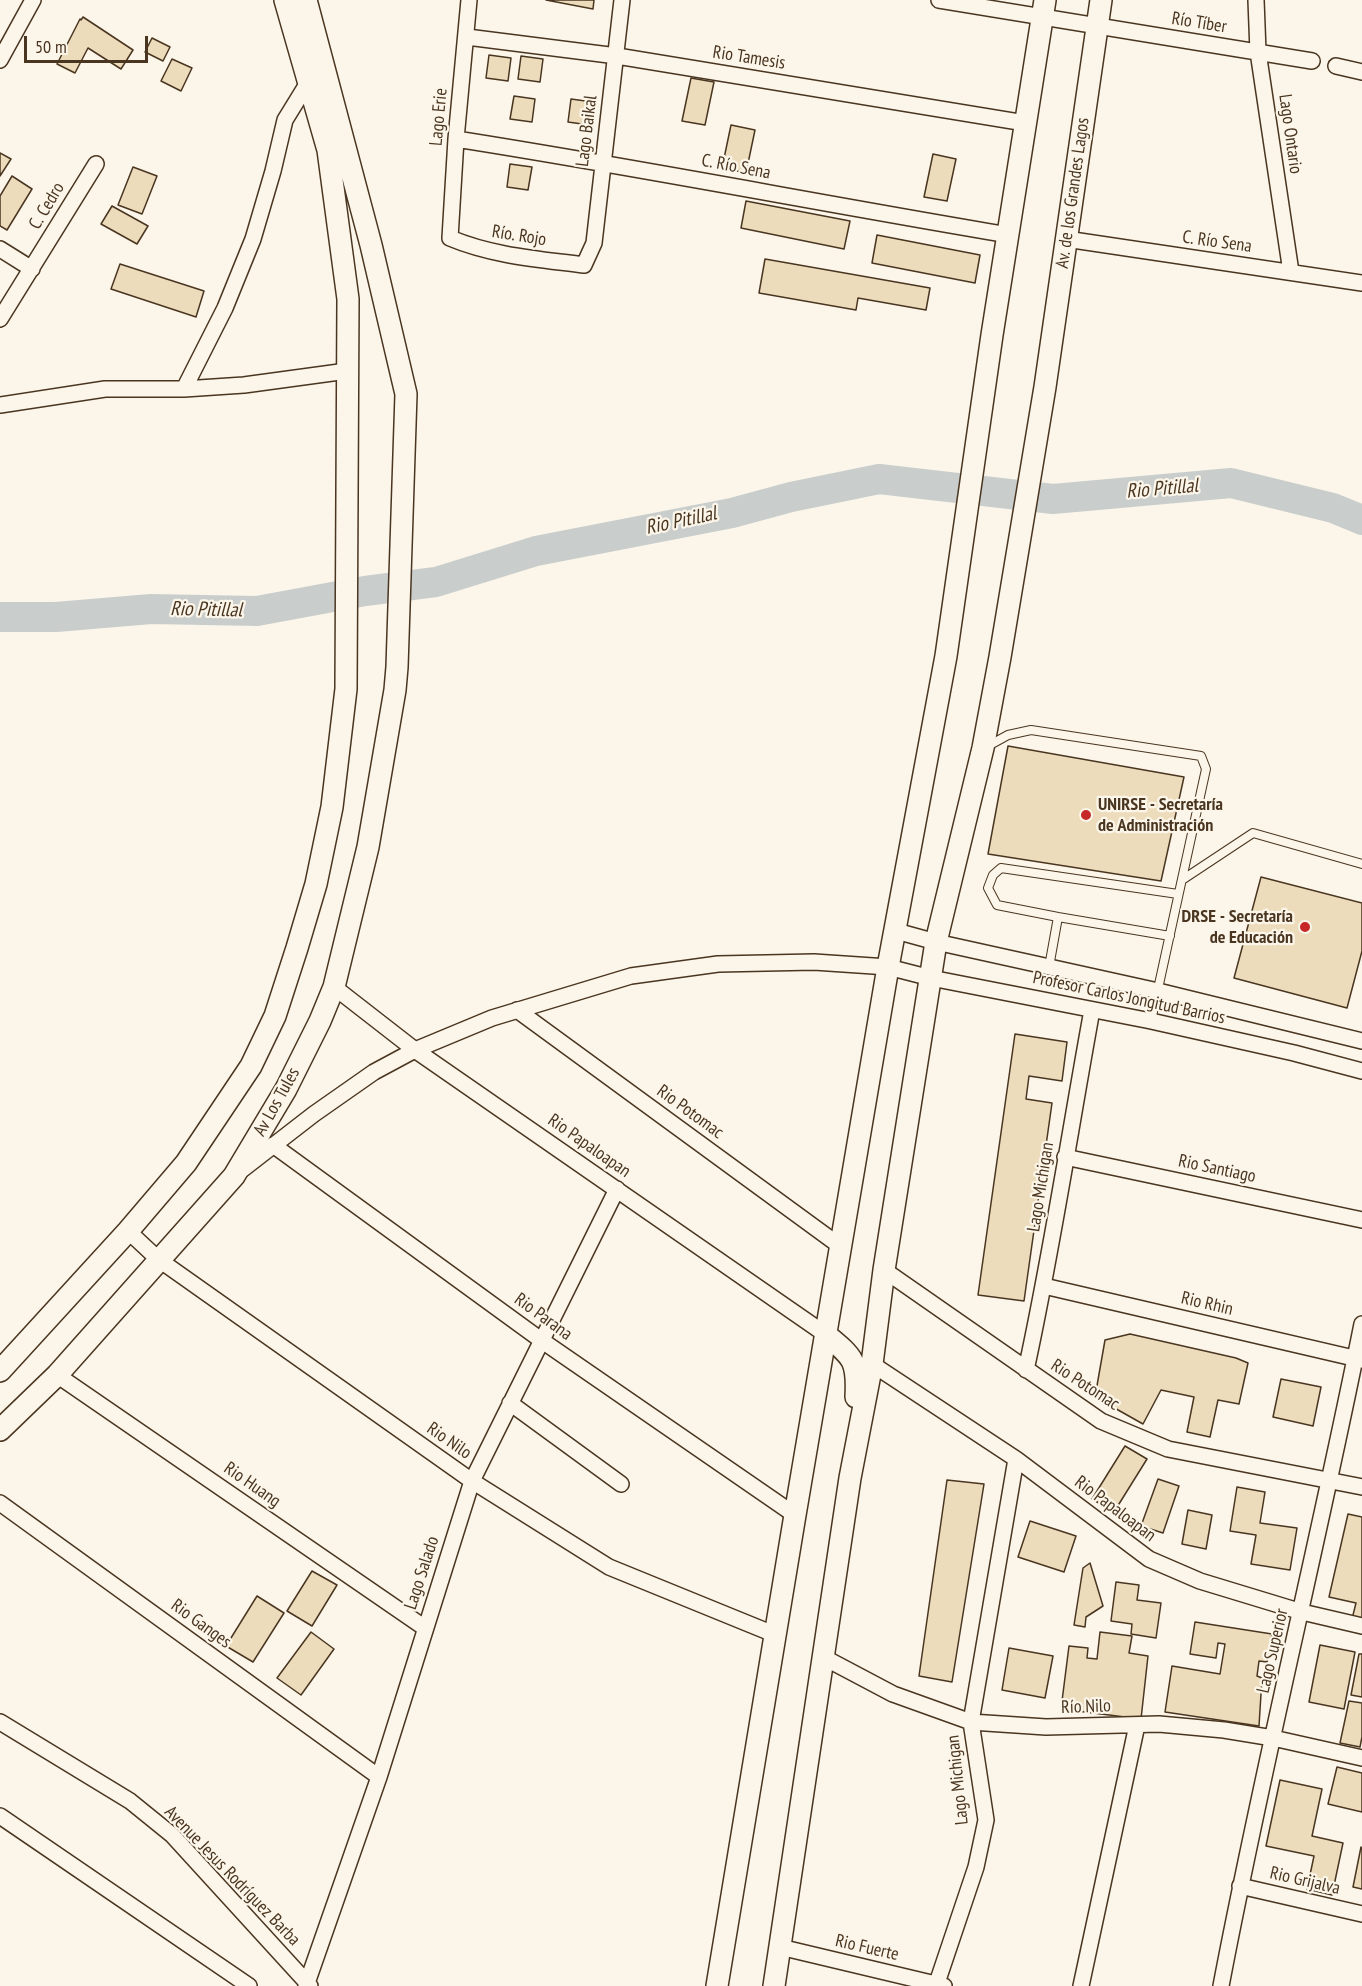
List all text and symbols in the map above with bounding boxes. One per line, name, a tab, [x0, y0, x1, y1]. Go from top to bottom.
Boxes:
street label: Río Tíber	[1170, 8, 1228, 38]
scale bar	[27, 24, 152, 62]
text: 50 m	[35, 35, 67, 58]
street label: Rio Tamesis	[711, 42, 787, 74]
street label: Lago Erie	[426, 87, 452, 147]
street label: Lago Ontario	[1274, 93, 1306, 175]
street label: Lago Baikal	[572, 94, 602, 168]
street label: Av. de los Grandes Lagos	[1052, 116, 1094, 270]
street label: C. Río Sena	[700, 150, 772, 184]
street label: C. Cedro	[25, 179, 69, 233]
street label: Río. Rojo	[490, 221, 548, 251]
street label: C. Río Sena	[1181, 226, 1253, 258]
water label: Rio Pitillal	[1125, 474, 1199, 504]
water label: Rio Pitillal	[643, 502, 719, 540]
water label: Rio Pitillal	[170, 597, 242, 623]
place label: UNIRSE - Secretaría de Administración	[1098, 794, 1223, 836]
marker: UNIRSE - Secretaría de Administración	[1079, 808, 1093, 822]
place label: DRSE - Secretaría de Educación	[1182, 906, 1293, 948]
marker: DRSE - Secretaría de Educación	[1298, 920, 1312, 934]
street label: Profesor Carlos Jongitud Barrios	[1031, 967, 1227, 1029]
street label: Av Los Tules	[249, 1064, 305, 1140]
street label: Rio Potomac	[652, 1081, 728, 1143]
street label: Rio Papaloapan	[543, 1110, 635, 1182]
street label: Lago Michigan	[1023, 1141, 1059, 1233]
street label: Rio Santiago	[1176, 1150, 1258, 1188]
street label: Rio Rhin	[1179, 1288, 1235, 1320]
street label: Rio Parana	[510, 1289, 576, 1345]
street label: Rio Potomac	[1047, 1355, 1123, 1415]
street label: Rio Nilo	[422, 1418, 476, 1464]
street label: Rio Huang	[219, 1458, 285, 1512]
street label: Rio Papaloapan	[1070, 1471, 1160, 1547]
street label: Lago Salado	[400, 1534, 444, 1612]
street label: Rio Ganges	[167, 1595, 235, 1653]
street label: Lago Superior	[1253, 1607, 1293, 1695]
street label: Río Nilo	[1061, 1695, 1111, 1719]
street label: Lago Michigan	[943, 1734, 973, 1826]
street label: Avenue Jesus Rodríguez Barba	[160, 1802, 304, 1950]
street label: Rio Grijalva	[1268, 1862, 1342, 1900]
street label: Rio Fuerte	[833, 1930, 901, 1966]

